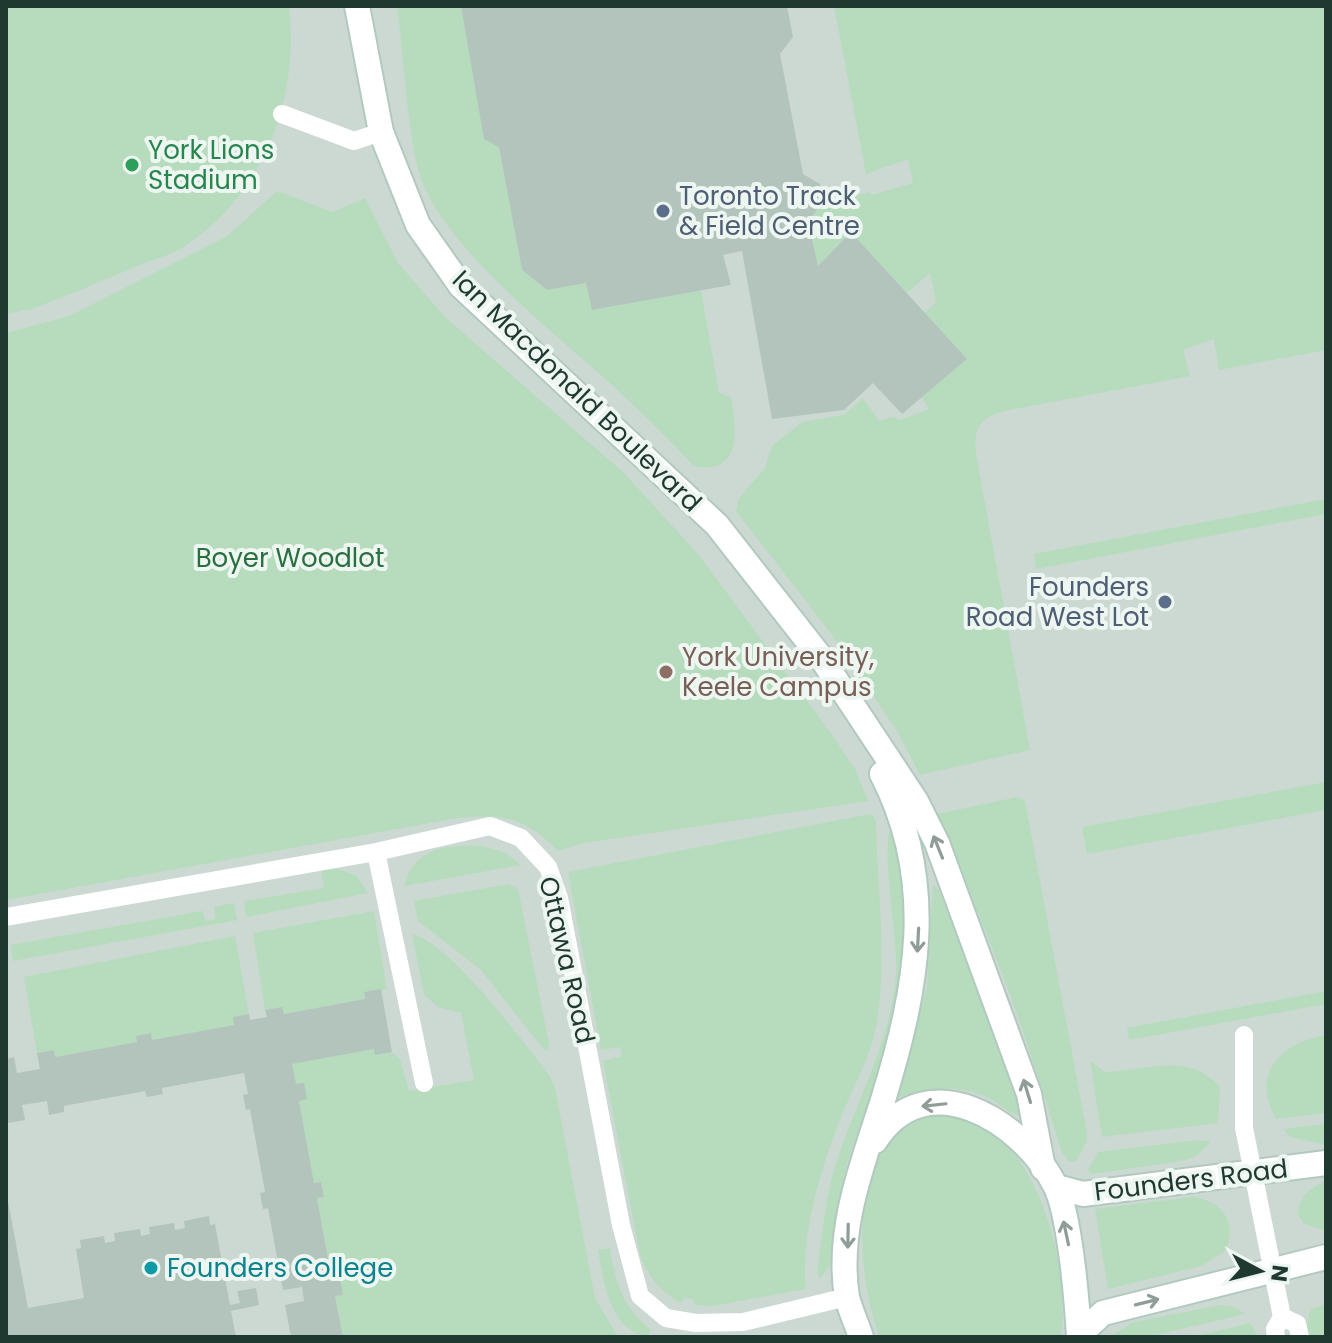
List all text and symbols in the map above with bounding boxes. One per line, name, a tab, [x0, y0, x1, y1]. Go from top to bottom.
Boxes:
place label: York Lions Stadium	[148, 132, 274, 198]
marker: York Lions Stadium	[123, 156, 141, 174]
place label: Toronto Track & Field Centre	[679, 178, 860, 244]
marker: Toronto Track & Field Centre	[654, 202, 672, 220]
street label: Ian Macdonald Boulevard	[444, 262, 710, 520]
park label: Boyer Woodlot	[196, 540, 384, 576]
place label: Founders Road West Lot	[966, 569, 1149, 635]
marker: Founders Road West Lot	[1156, 593, 1174, 611]
place label: York University, Keele Campus	[682, 639, 874, 705]
marker: York University, Keele Campus	[657, 663, 675, 681]
one-way arrow	[930, 835, 944, 860]
street label: Ottawa Road	[530, 873, 604, 1047]
one-way arrow	[910, 926, 925, 953]
one-way arrow	[1019, 1079, 1034, 1105]
one-way arrow	[921, 1098, 947, 1113]
street label: Founders Road	[1092, 1150, 1290, 1210]
one-way arrow	[1058, 1221, 1073, 1246]
one-way arrow	[840, 1222, 855, 1249]
north arrow	[1220, 1231, 1300, 1311]
place label: Founders College	[167, 1250, 393, 1286]
marker: Founders College	[142, 1259, 160, 1277]
text: N	[1263, 1263, 1296, 1283]
one-way arrow	[1134, 1293, 1159, 1308]

